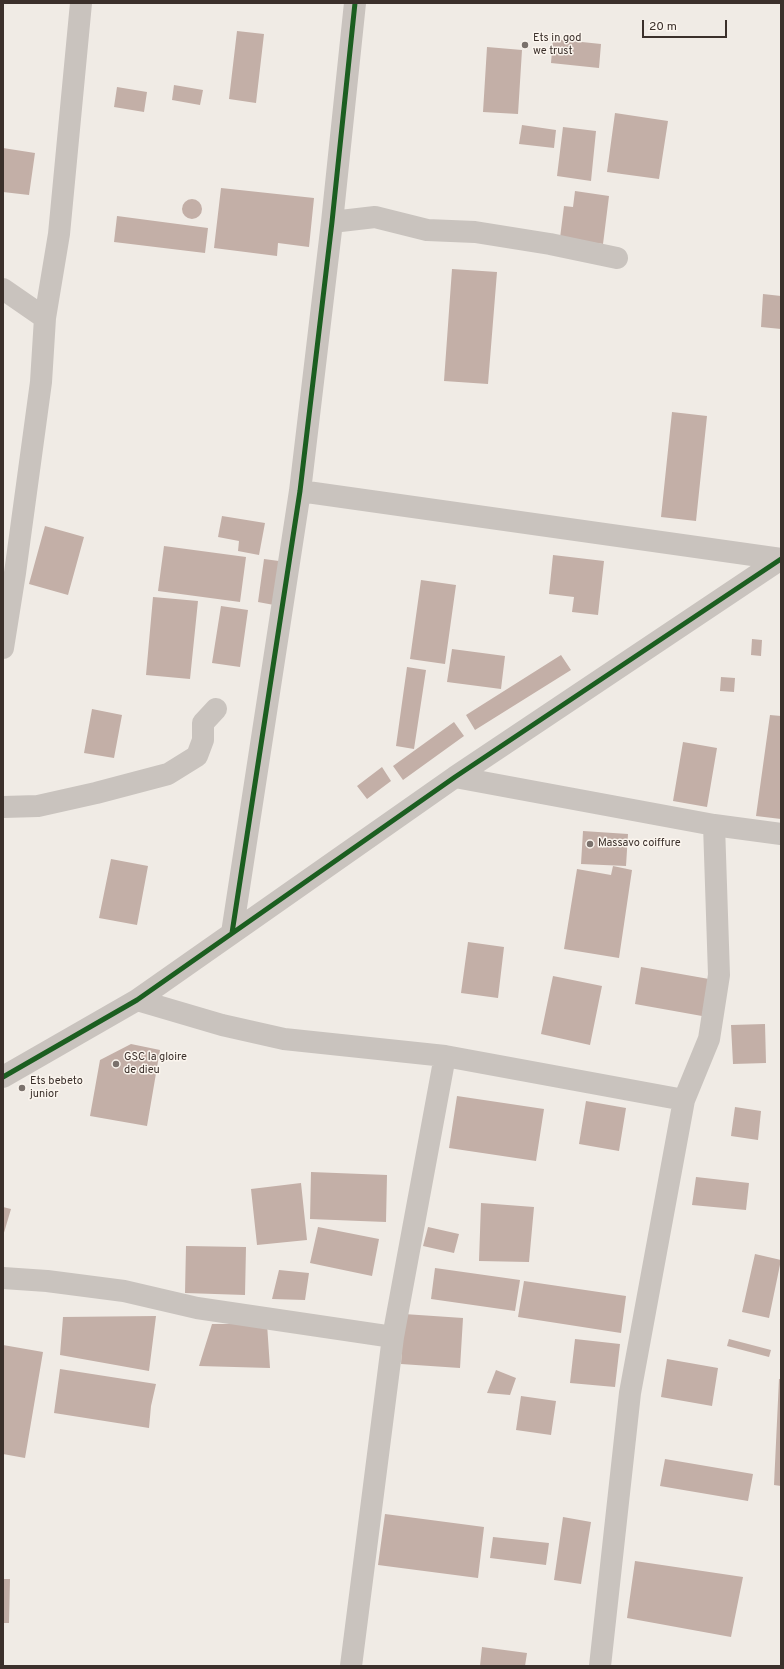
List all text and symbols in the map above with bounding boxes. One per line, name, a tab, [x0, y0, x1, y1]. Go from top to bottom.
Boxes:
scale bar	[644, 12, 729, 38]
text: 20 m	[649, 19, 677, 35]
place label: Ets in god we trust	[533, 32, 582, 58]
marker: Ets in god we trust	[520, 40, 530, 50]
place label: Massavo coiffure	[598, 837, 681, 851]
marker: Massavo coiffure	[585, 839, 595, 849]
place label: GSC la gloire de dieu	[124, 1051, 187, 1077]
marker: GSC la gloire de dieu	[111, 1059, 121, 1069]
place label: Ets bebeto junior	[30, 1075, 83, 1101]
marker: Ets bebeto junior	[17, 1083, 27, 1093]

